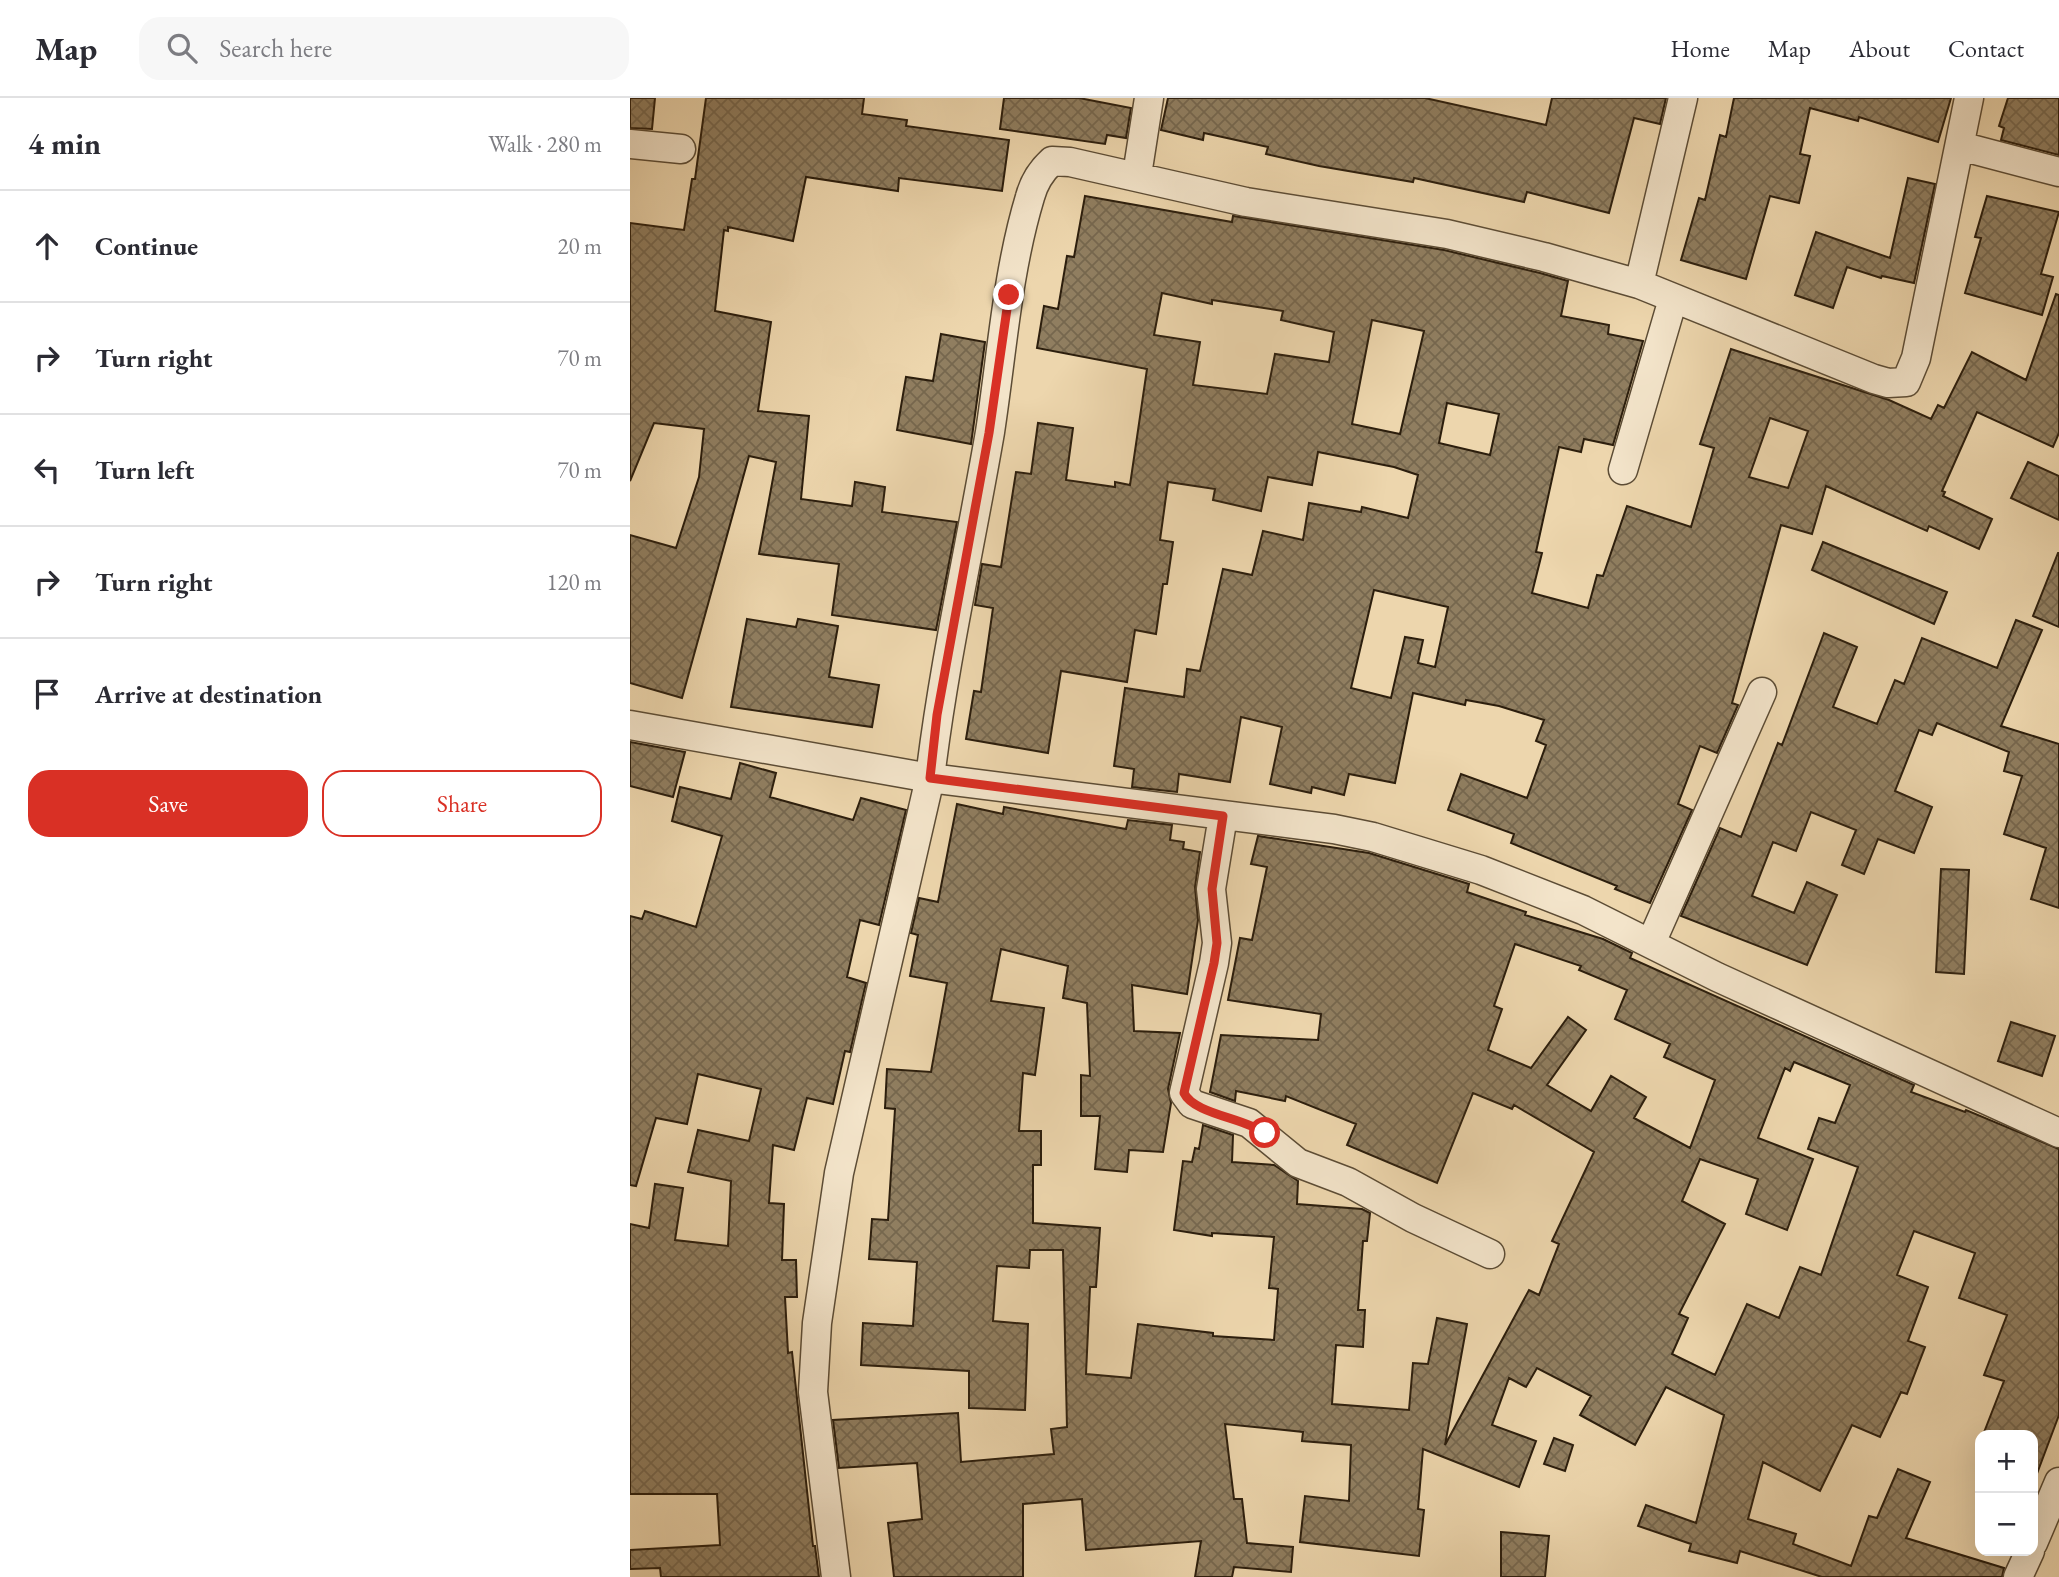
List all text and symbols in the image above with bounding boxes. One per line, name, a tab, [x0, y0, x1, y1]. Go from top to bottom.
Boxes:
search box	[139, 17, 629, 80]
text: Map	[35, 27, 97, 70]
icon: search	[163, 29, 201, 67]
text: Search here	[219, 31, 332, 65]
text: Home	[1670, 33, 1730, 64]
text: Map	[1768, 33, 1811, 64]
text: About	[1849, 33, 1910, 64]
text: Contact	[1948, 33, 2024, 64]
text: 4 min	[28, 124, 101, 163]
text: Walk · 280 m	[488, 129, 602, 159]
icon: ahead	[28, 227, 66, 265]
text: Continue	[95, 229, 198, 263]
text: 20 m	[557, 231, 602, 261]
route end	[993, 279, 1024, 310]
icon: right	[28, 339, 66, 377]
text: Turn right	[95, 341, 213, 375]
text: 70 m	[557, 343, 602, 373]
icon: left	[28, 451, 66, 489]
text: Turn left	[95, 453, 194, 487]
text: 70 m	[557, 455, 602, 485]
icon: right	[28, 563, 66, 601]
text: Turn right	[95, 565, 213, 599]
text: 120 m	[546, 567, 602, 597]
icon: arrive	[28, 675, 66, 713]
text: Arrive at destination	[95, 677, 322, 711]
button: Save	[28, 770, 308, 837]
button: Share	[322, 770, 602, 837]
route start	[1249, 1117, 1280, 1148]
map controls	[1975, 1430, 2038, 1556]
button: +	[1975, 1430, 2038, 1493]
button: −	[1975, 1493, 2038, 1556]

